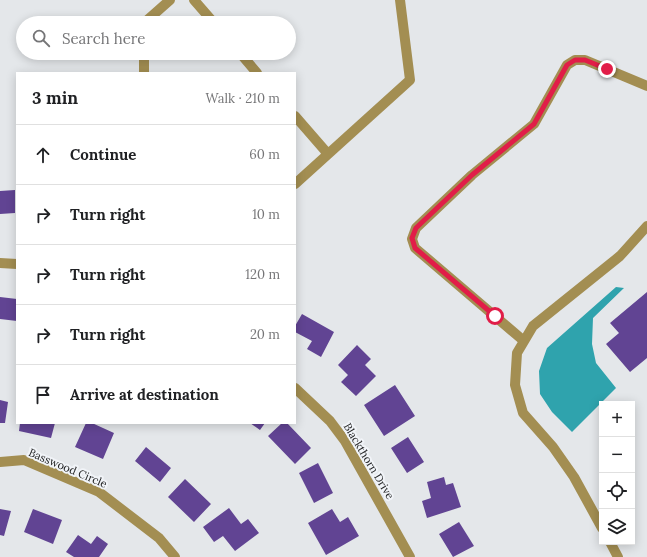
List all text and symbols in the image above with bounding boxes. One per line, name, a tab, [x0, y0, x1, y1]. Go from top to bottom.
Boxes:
search box	[16, 16, 296, 60]
icon: search	[30, 27, 52, 49]
text: Search here	[62, 29, 145, 48]
route end	[598, 60, 616, 78]
text: 3 min	[32, 87, 78, 109]
text: Walk · 210 m	[205, 90, 280, 107]
icon: ahead	[32, 144, 54, 166]
text: Continue	[70, 145, 136, 164]
text: 60 m	[249, 146, 280, 163]
icon: right	[32, 204, 54, 226]
text: Turn right	[70, 205, 146, 224]
text: 10 m	[252, 206, 280, 223]
icon: right	[32, 264, 54, 286]
text: Turn right	[70, 265, 146, 284]
text: 120 m	[245, 266, 280, 283]
route start	[486, 307, 504, 325]
icon: right	[32, 324, 54, 346]
text: Turn right	[70, 325, 146, 344]
text: 20 m	[250, 326, 280, 343]
icon: arrive	[32, 384, 54, 406]
text: Arrive at destination	[70, 385, 219, 404]
map controls	[599, 401, 635, 545]
button: +	[599, 401, 635, 437]
street label: Blackthorn Drive	[341, 420, 397, 502]
button: −	[599, 437, 635, 473]
street label: Basswood Circle	[27, 445, 109, 491]
button: locate	[599, 473, 635, 509]
button: layers	[599, 509, 635, 545]

